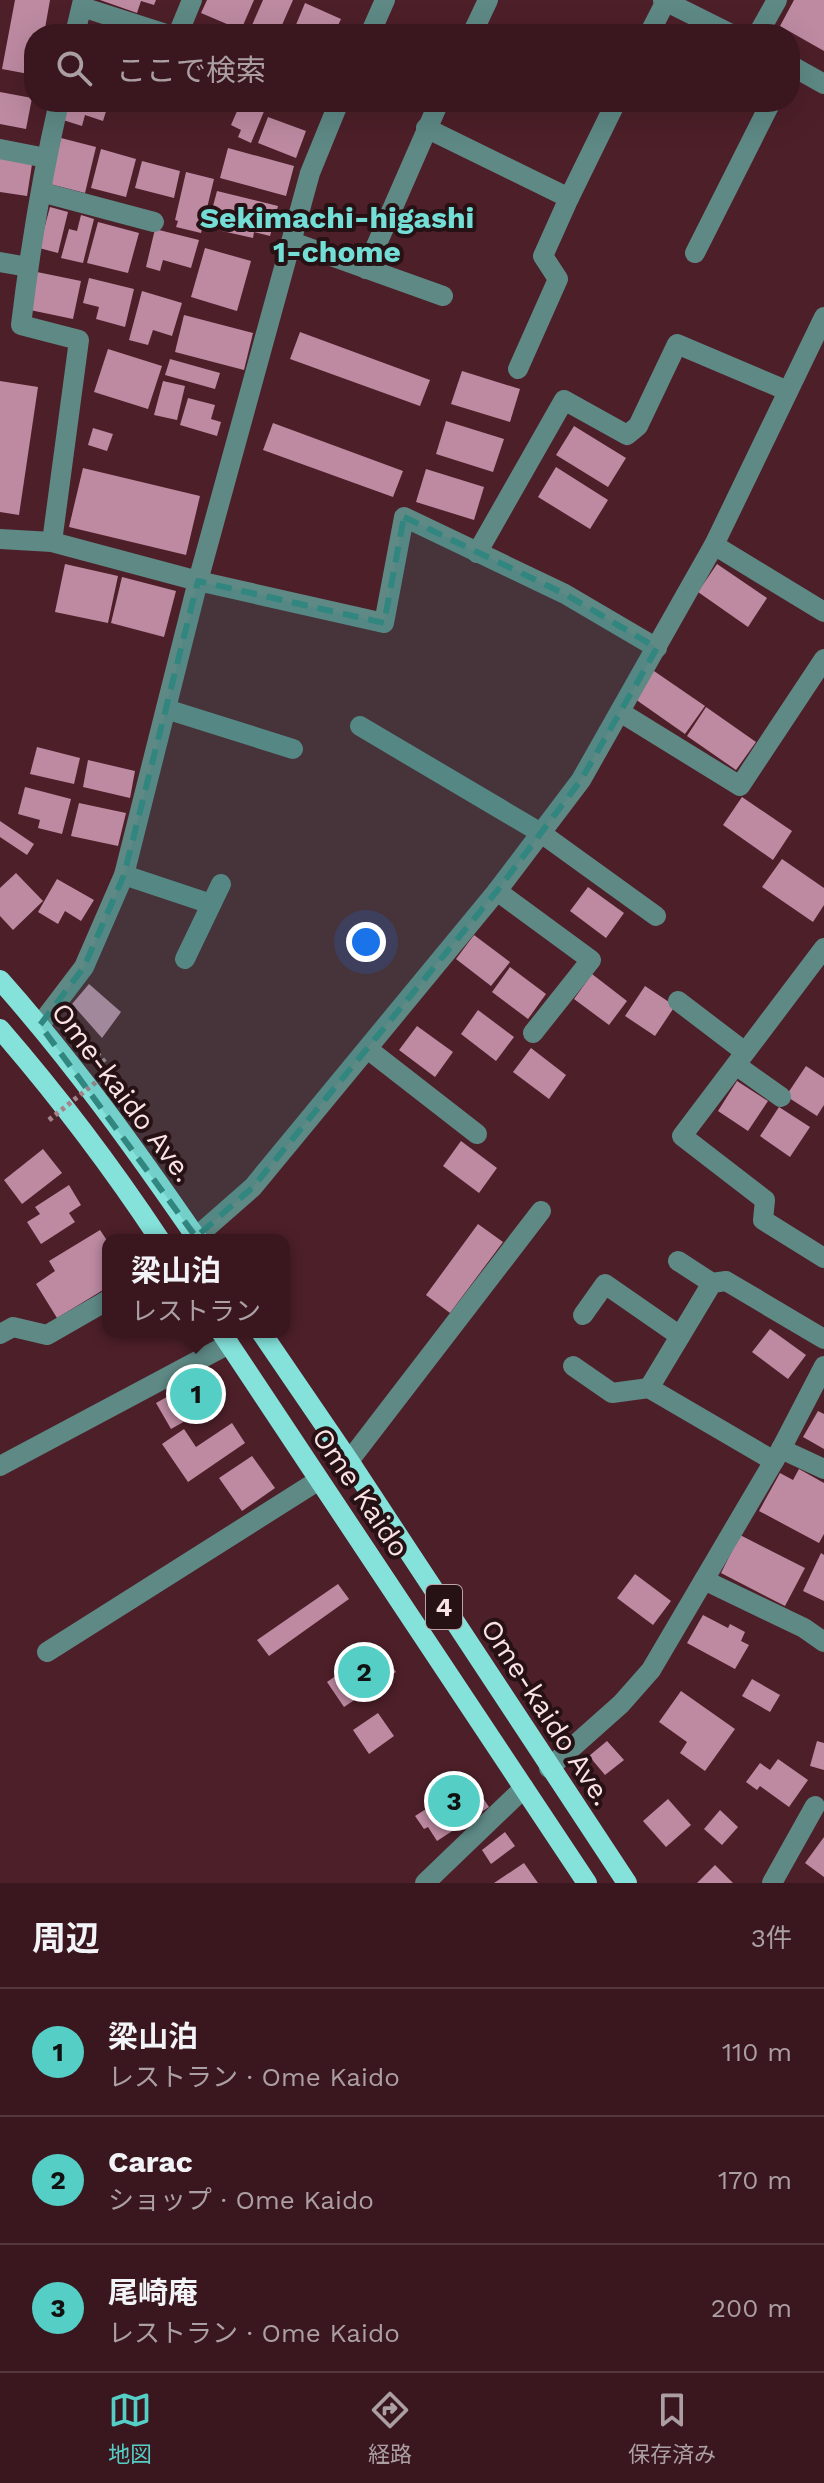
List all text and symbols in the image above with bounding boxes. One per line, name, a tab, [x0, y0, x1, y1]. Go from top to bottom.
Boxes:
search box	[24, 24, 800, 112]
icon: search	[52, 46, 96, 90]
text: ここで検索	[116, 53, 266, 88]
district label: Sekimachi-higashi 1-chome	[200, 200, 474, 269]
your location	[346, 922, 386, 962]
street label: Ome-kaido Ave.	[45, 996, 201, 1188]
popup	[102, 1234, 290, 1338]
text: 梁山泊	[131, 1253, 221, 1288]
text: レストラン	[131, 1296, 261, 1326]
pin: 1	[170, 1364, 222, 1424]
street label: Ome Kaido	[305, 1421, 416, 1563]
road number: 4	[426, 1585, 462, 1629]
street label: Ome-kaido Ave.	[474, 1613, 619, 1812]
pin: 2	[338, 1642, 390, 1702]
pin: 3	[428, 1771, 480, 1831]
text: 周辺	[32, 1918, 100, 1958]
text: 3件	[751, 1923, 792, 1953]
text: 梁山泊	[108, 2019, 198, 2054]
text: 1	[52, 2037, 64, 2067]
text: 110 m	[722, 2037, 792, 2067]
text: レストラン · Ome Kaido	[108, 2062, 400, 2092]
text: Carac	[108, 2144, 193, 2179]
text: 2	[50, 2165, 66, 2195]
text: 170 m	[718, 2165, 792, 2195]
text: ショップ · Ome Kaido	[108, 2185, 374, 2215]
text: 尾崎庵	[108, 2275, 198, 2310]
text: 3	[50, 2293, 66, 2323]
text: 200 m	[711, 2293, 792, 2323]
text: レストラン · Ome Kaido	[108, 2318, 400, 2348]
tab: 地図	[108, 2388, 152, 2468]
tab: 経路	[368, 2388, 412, 2468]
tab: 保存済み	[628, 2388, 716, 2468]

